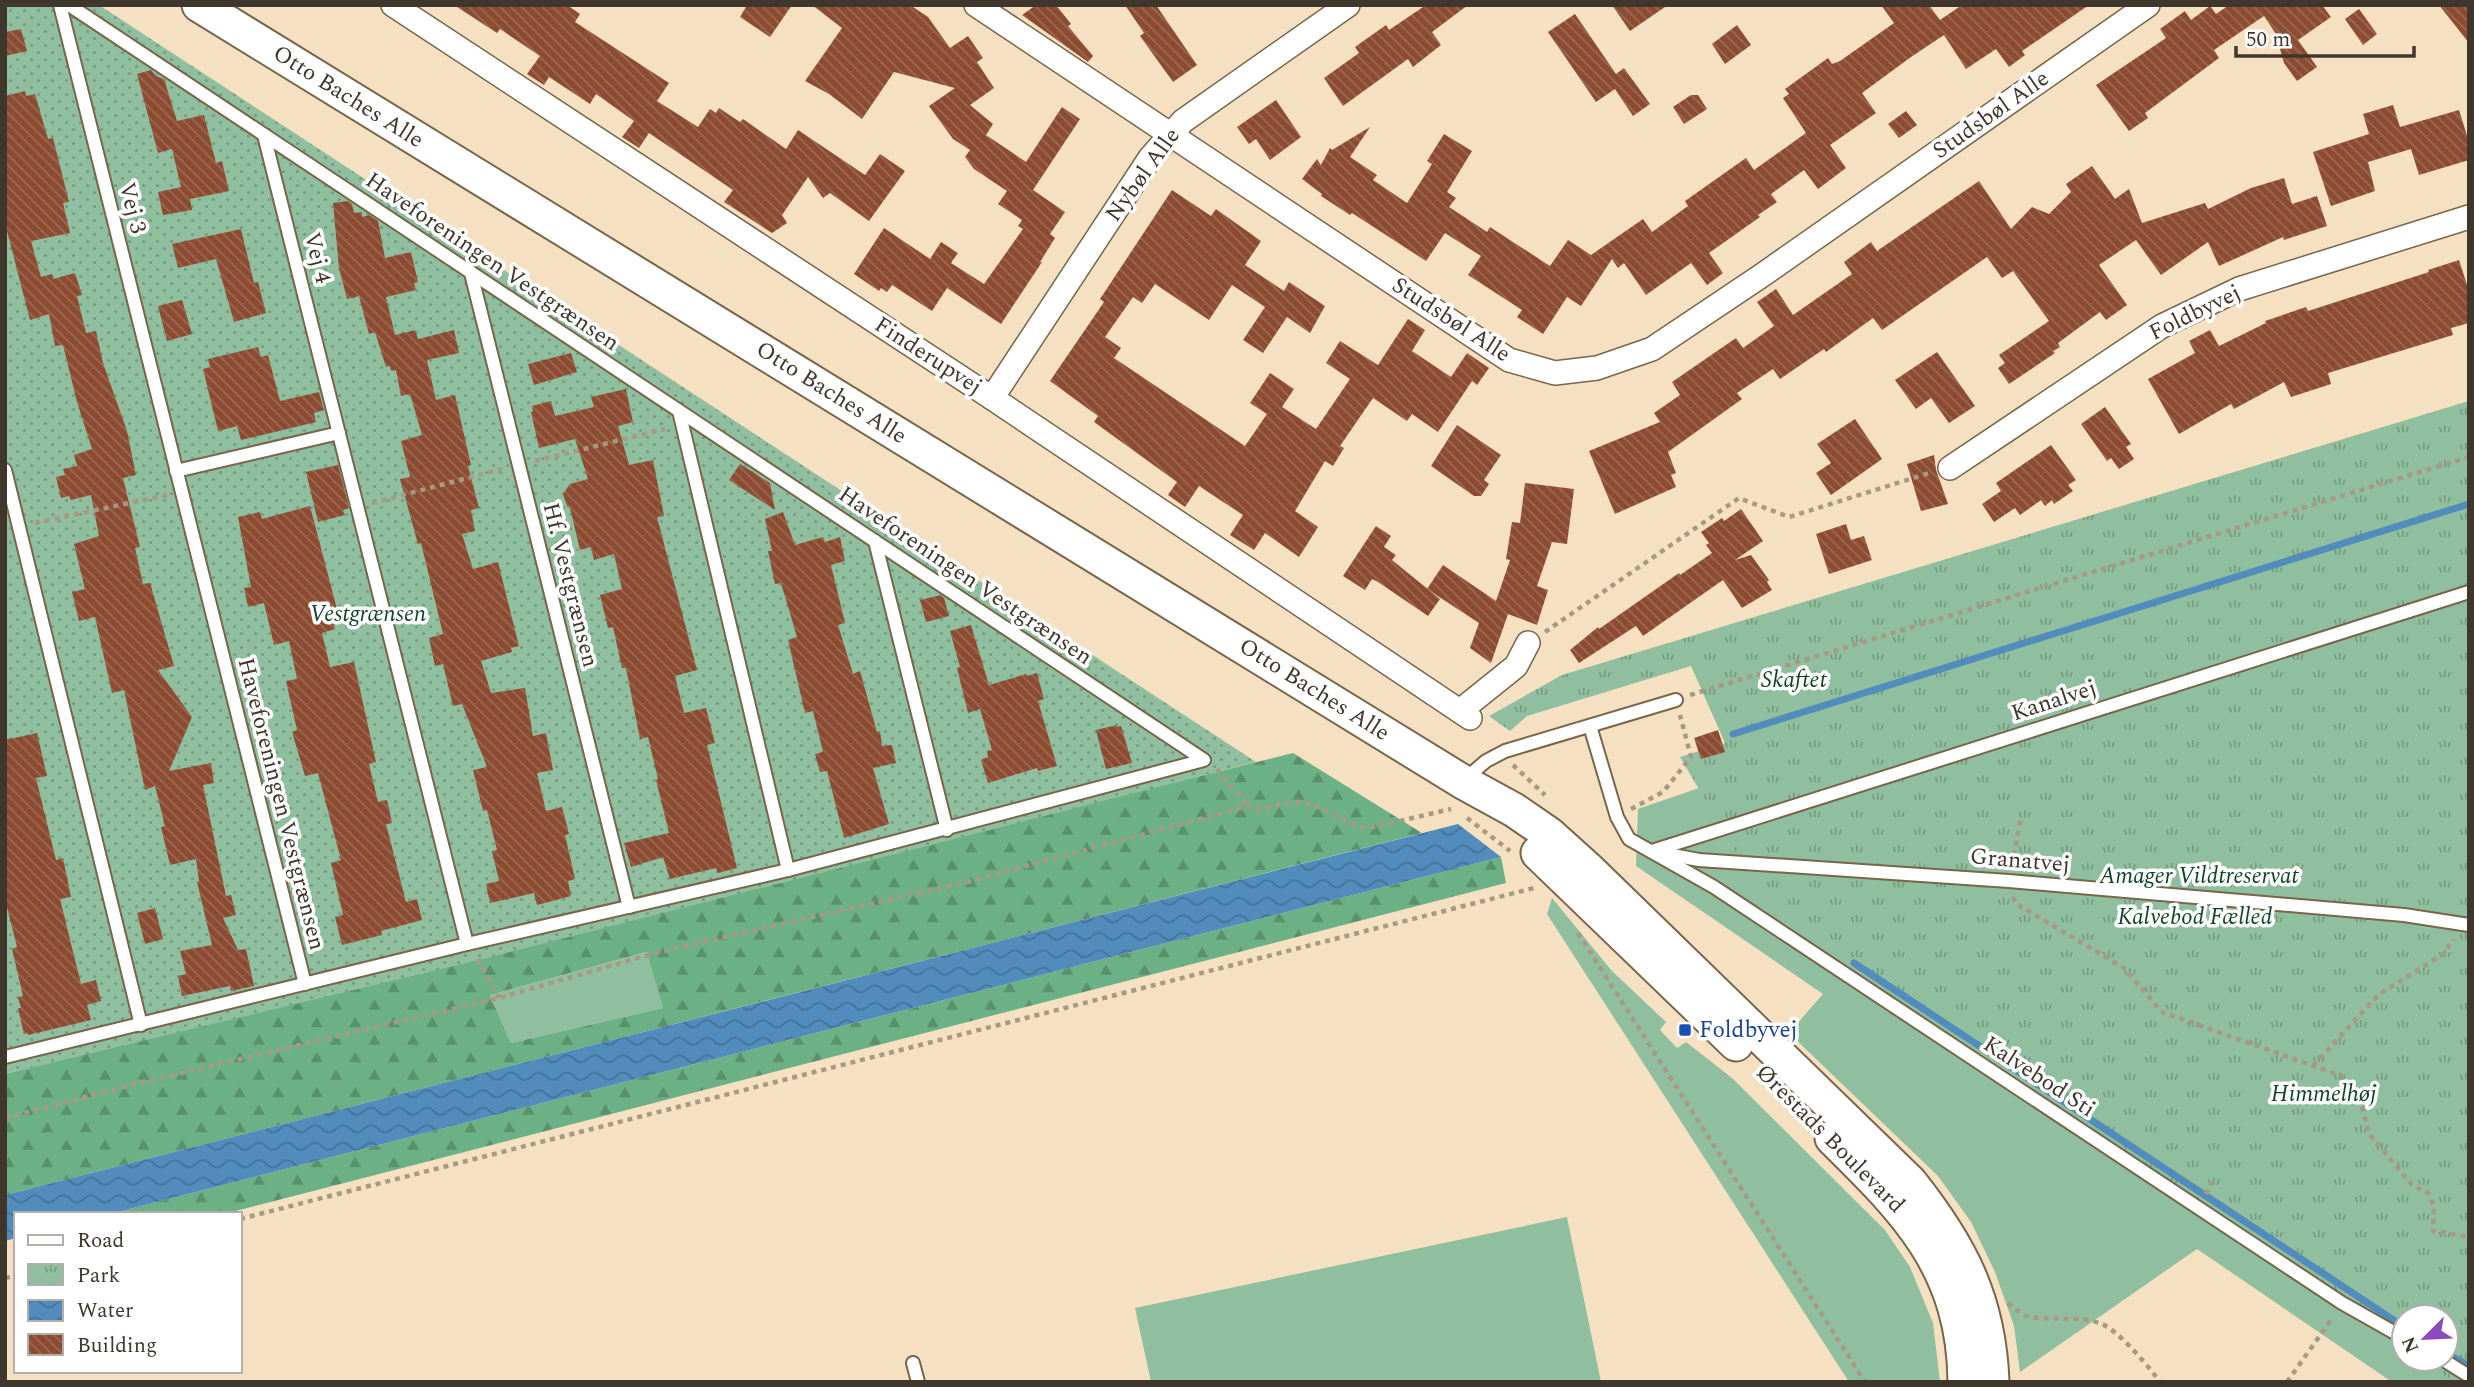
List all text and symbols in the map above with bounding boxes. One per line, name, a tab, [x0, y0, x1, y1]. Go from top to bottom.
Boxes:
scale bar	[2236, 14, 2414, 58]
text: 50 m	[2246, 24, 2290, 56]
street label: Otto Baches Alle	[266, 37, 430, 157]
street label: Studsbøl Alle	[1925, 62, 2057, 168]
street label: Nybøl Alle	[1097, 121, 1189, 229]
street label: Haveforeningen Vestgrænsen	[358, 164, 626, 360]
street label: Vej 3	[109, 179, 155, 237]
street label: Vej 4	[294, 229, 340, 288]
street label: Studsbøl Alle	[1385, 268, 1517, 372]
street label: Foldbyvej	[2143, 276, 2247, 350]
street label: Finderupvej	[867, 308, 989, 404]
street label: Otto Baches Alle	[749, 333, 913, 453]
street label: Haveforeningen Vestgrænsen	[831, 478, 1099, 674]
street label: Hf. Vestgrænsen	[533, 499, 607, 671]
park label: Vestgrænsen	[310, 597, 426, 632]
street label: Otto Baches Alle	[1232, 630, 1396, 750]
street label: Haveforeningen Vestgrænsen	[228, 654, 334, 954]
park label: Skaftet	[1761, 663, 1827, 698]
street label: Kanalvej	[2007, 671, 2101, 731]
street label: Granatvej	[1969, 839, 2071, 883]
park label: Amager Vildtreservat	[2098, 859, 2299, 894]
park label: Kalvebod Fælled	[2118, 900, 2273, 935]
place label: Foldbyvej	[1699, 1013, 1798, 1048]
marker: Foldbyvej	[1677, 1022, 1693, 1038]
street label: Kalvebod Sti	[1976, 1027, 2102, 1127]
street label: Ørestads Boulevard	[1747, 1056, 1913, 1222]
park label: Himmelhøj	[2271, 1077, 2377, 1112]
legend	[14, 1212, 242, 1373]
text: Road	[77, 1225, 124, 1257]
text: Park	[77, 1260, 121, 1292]
text: Water	[77, 1295, 133, 1327]
north arrow	[2390, 1303, 2460, 1373]
text: Building	[77, 1330, 157, 1362]
text: N	[2394, 1331, 2427, 1357]

